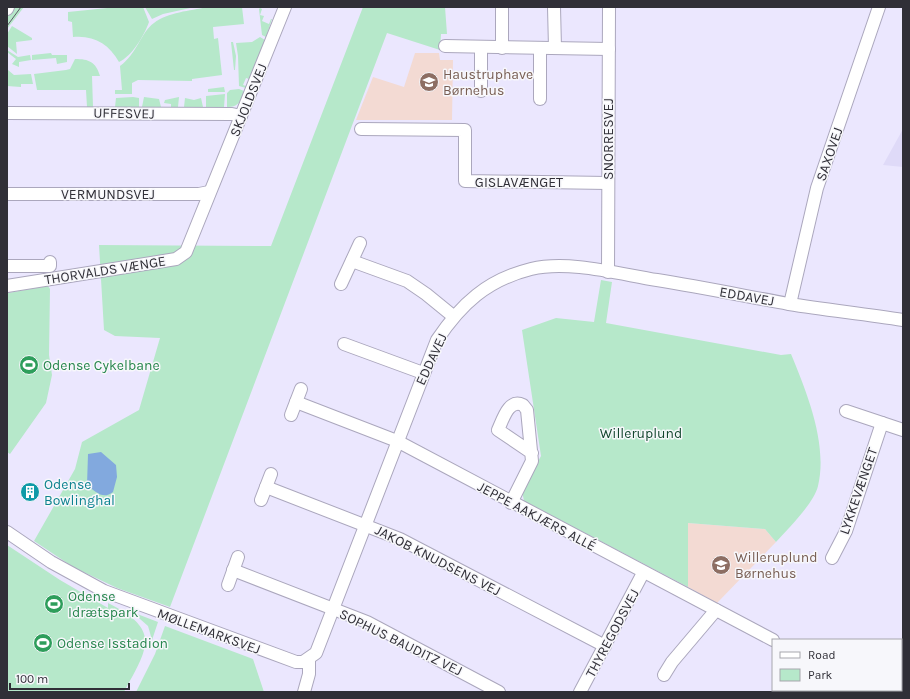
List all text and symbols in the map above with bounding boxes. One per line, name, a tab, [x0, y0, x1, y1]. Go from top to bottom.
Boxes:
street label: SKJOLDSVEJ	[226, 61, 271, 139]
place label: Haustruphave Børnehus	[443, 66, 533, 99]
school or university icon: Haustruphave Børnehus	[418, 71, 440, 93]
street label: SNORRESVEJ	[600, 98, 617, 180]
street label: UFFESVEJ	[93, 104, 155, 123]
street label: SAXOVEJ	[812, 125, 847, 183]
street label: GISLAVÆNGET	[475, 174, 563, 191]
street label: VERMUNDSVEJ	[61, 186, 155, 203]
street label: THORVALDS VÆNGE	[43, 253, 167, 288]
street label: EDDAVEJ	[718, 283, 776, 310]
street label: EDDAVEJ	[412, 331, 451, 388]
sports icon: Odense Cykelbane	[18, 354, 40, 376]
place label: Odense Cykelbane	[43, 357, 160, 374]
park label: Willeruplund	[600, 425, 682, 442]
street label: LYKKEVÆNGET	[836, 445, 881, 537]
place label: Odense Bowlinghal	[44, 476, 115, 509]
street label: JEPPE AAKJÆRS ALLÉ	[475, 477, 599, 555]
building icon: Odense Bowlinghal	[19, 481, 41, 503]
street label: JAKOB KNUDSENS VEJ	[372, 521, 503, 600]
place label: Willeruplund Børnehus	[735, 549, 818, 582]
school or university icon: Willeruplund Børnehus	[710, 554, 732, 576]
street label: THYREGODSVEJ	[582, 586, 643, 680]
place label: Odense Idrætspark	[68, 588, 139, 621]
sports icon: Odense Idrætspark	[43, 593, 65, 615]
street label: MØLLEMARKSVEJ	[155, 605, 263, 658]
street label: SOPHUS BAUDITZ VEJ	[337, 605, 465, 680]
sports icon: Odense Isstadion	[32, 632, 54, 654]
place label: Odense Isstadion	[57, 635, 168, 652]
legend	[772, 639, 902, 691]
text: Road	[808, 648, 836, 662]
scale bar	[10, 665, 129, 691]
text: Park	[808, 668, 833, 682]
text: 100 m	[16, 672, 48, 686]

